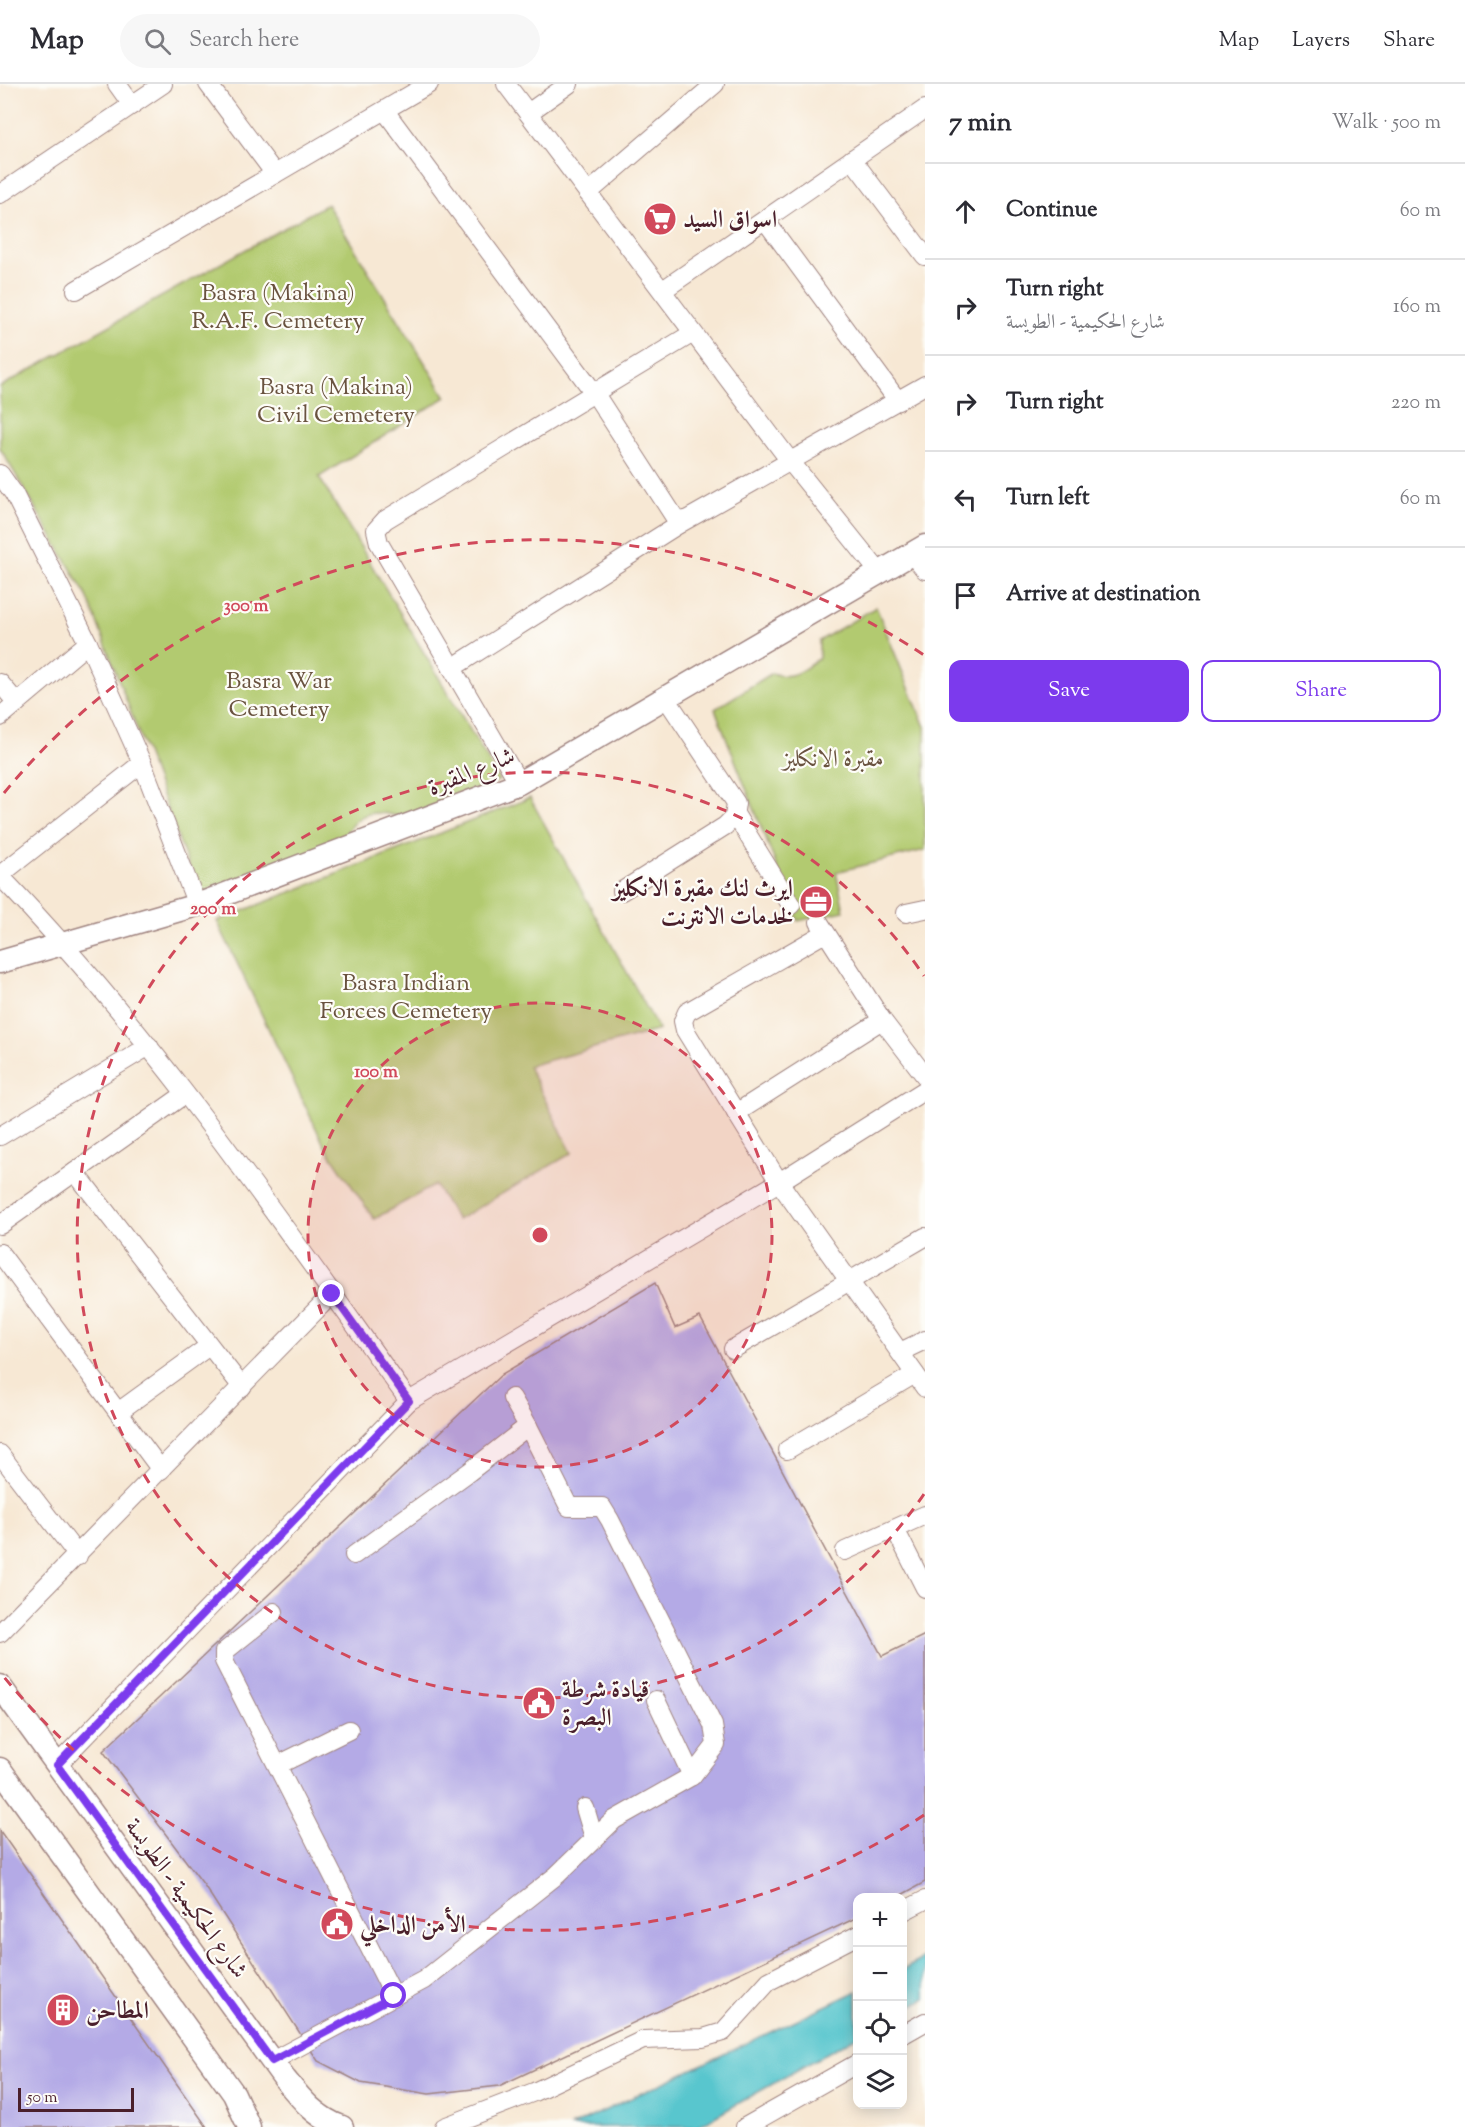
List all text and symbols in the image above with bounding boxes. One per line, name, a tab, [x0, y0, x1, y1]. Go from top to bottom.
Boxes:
search box	[120, 14, 540, 68]
text: Map	[30, 21, 84, 61]
icon: search	[141, 25, 174, 58]
text: Search here	[189, 25, 299, 57]
text: Map	[1219, 26, 1259, 56]
text: Layers	[1292, 26, 1350, 56]
text: Share	[1383, 26, 1435, 56]
text: 7 min	[949, 105, 1012, 142]
text: Walk · 500 m	[1332, 109, 1441, 138]
icon: ahead	[949, 195, 982, 228]
text: Continue	[1006, 195, 1097, 227]
text: 60 m	[1400, 197, 1441, 226]
supermarket icon: اسواق السيد	[642, 201, 678, 237]
place label: اسواق السيد	[683, 204, 777, 238]
text: Turn right	[1006, 274, 1103, 306]
park label: Basra (Makina) R.A.F. Cemetery	[191, 277, 365, 339]
icon: right	[949, 291, 982, 324]
text: 160 m	[1393, 293, 1441, 322]
text: شارع الحكيمية - الطويسة	[1006, 309, 1165, 338]
park label: Basra (Makina) Civil Cemetery	[257, 371, 415, 433]
icon: right	[949, 387, 982, 420]
text: Turn right	[1006, 387, 1103, 419]
text: 220 m	[1391, 389, 1441, 418]
icon: left	[949, 483, 982, 516]
text: Turn left	[1006, 483, 1089, 515]
text: 60 m	[1400, 485, 1441, 514]
icon: arrive	[949, 579, 982, 612]
text: Arrive at destination	[1006, 579, 1201, 611]
text: 300 m	[224, 594, 269, 620]
button: Save	[949, 660, 1189, 722]
button: Share	[1201, 660, 1441, 722]
park label: Basra War Cemetery	[226, 665, 332, 727]
street label: شارع المقبرة	[423, 740, 521, 807]
park label: مقبرة الانكليز	[779, 743, 884, 777]
place label: ايرث لنك مقبرة الانكليز لخدمات الانترنت	[610, 873, 793, 935]
office icon: ايرث لنك مقبرة الانكليز لخدمات الانترنت	[798, 884, 834, 920]
text: 200 m	[190, 897, 236, 923]
park label: Basra Indian Forces Cemetery	[320, 967, 492, 1029]
text: 100 m	[354, 1060, 398, 1086]
centre of rings	[530, 1225, 550, 1245]
route end	[318, 1280, 344, 1306]
place label: قيادة شرطة البصرة	[562, 1674, 649, 1736]
public building icon: قيادة شرطة البصرة	[521, 1685, 557, 1721]
street label: شارع الحكيمية - الطويسة	[115, 1812, 255, 1987]
map controls	[853, 1893, 907, 2109]
button: +	[853, 1893, 907, 1947]
public building icon: الأمن الداخلي	[319, 1906, 355, 1942]
place label: الأمن الداخلي	[359, 1906, 466, 1947]
button: −	[853, 1947, 907, 2001]
route start	[380, 1982, 406, 2008]
building icon: المطاحن	[45, 1992, 81, 2028]
place label: المطاحن	[86, 1995, 149, 2029]
button: locate	[853, 2001, 907, 2055]
button: layers	[853, 2055, 907, 2109]
scale bar	[18, 2085, 134, 2112]
text: 50 m	[27, 2087, 58, 2110]

